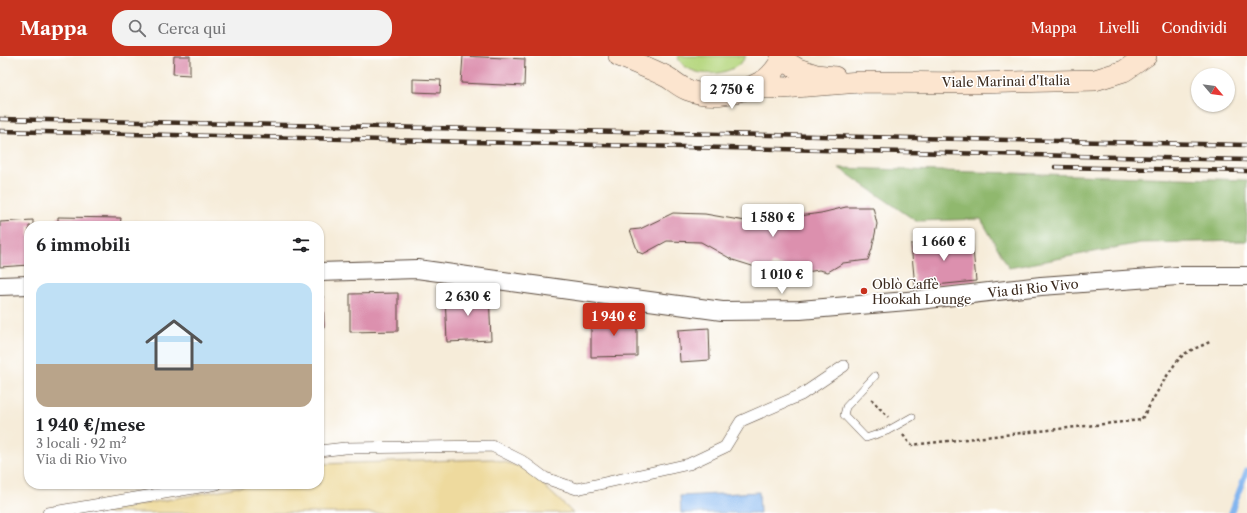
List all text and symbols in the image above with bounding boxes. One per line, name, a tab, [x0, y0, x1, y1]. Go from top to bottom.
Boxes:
search box	[112, 10, 392, 46]
text: Mappa	[20, 17, 88, 40]
icon: search	[126, 17, 148, 39]
text: Cerca qui	[158, 19, 226, 38]
text: Mappa	[1031, 19, 1077, 37]
text: Livelli	[1099, 19, 1140, 37]
text: Condividi	[1162, 19, 1227, 37]
north arrow	[1191, 68, 1235, 112]
map controls	[1191, 68, 1235, 112]
street label: Viale Marinai d'Italia	[941, 72, 1070, 90]
pin: 2 750 €	[695, 76, 769, 110]
text: 2 750 €	[710, 81, 754, 97]
pin: 1 580 €	[736, 204, 810, 238]
text: 1 580 €	[751, 209, 795, 225]
pin: 1 660 €	[907, 228, 981, 262]
text: 1 660 €	[922, 233, 966, 249]
icon: filters	[290, 234, 312, 256]
text: 6 immobili	[36, 235, 130, 255]
pin: 1 010 €	[745, 261, 819, 295]
text: 1 010 €	[761, 266, 803, 282]
street label: Via di Rio Vivo	[986, 275, 1079, 301]
place label: Oblò Caffè Hookah Lounge	[872, 276, 971, 307]
pin: 2 630 €	[431, 283, 505, 317]
marker: Oblò Caffè Hookah Lounge	[859, 286, 869, 296]
text: 2 630 €	[445, 288, 491, 304]
pin: 1 940 €	[577, 303, 651, 337]
text: 1 940 €	[592, 308, 636, 324]
icon: home	[138, 309, 210, 381]
text: 1 940 €/mese	[36, 415, 146, 435]
text: 3 locali · 92 m²	[36, 435, 127, 451]
text: Via di Rio Vivo	[36, 451, 127, 467]

